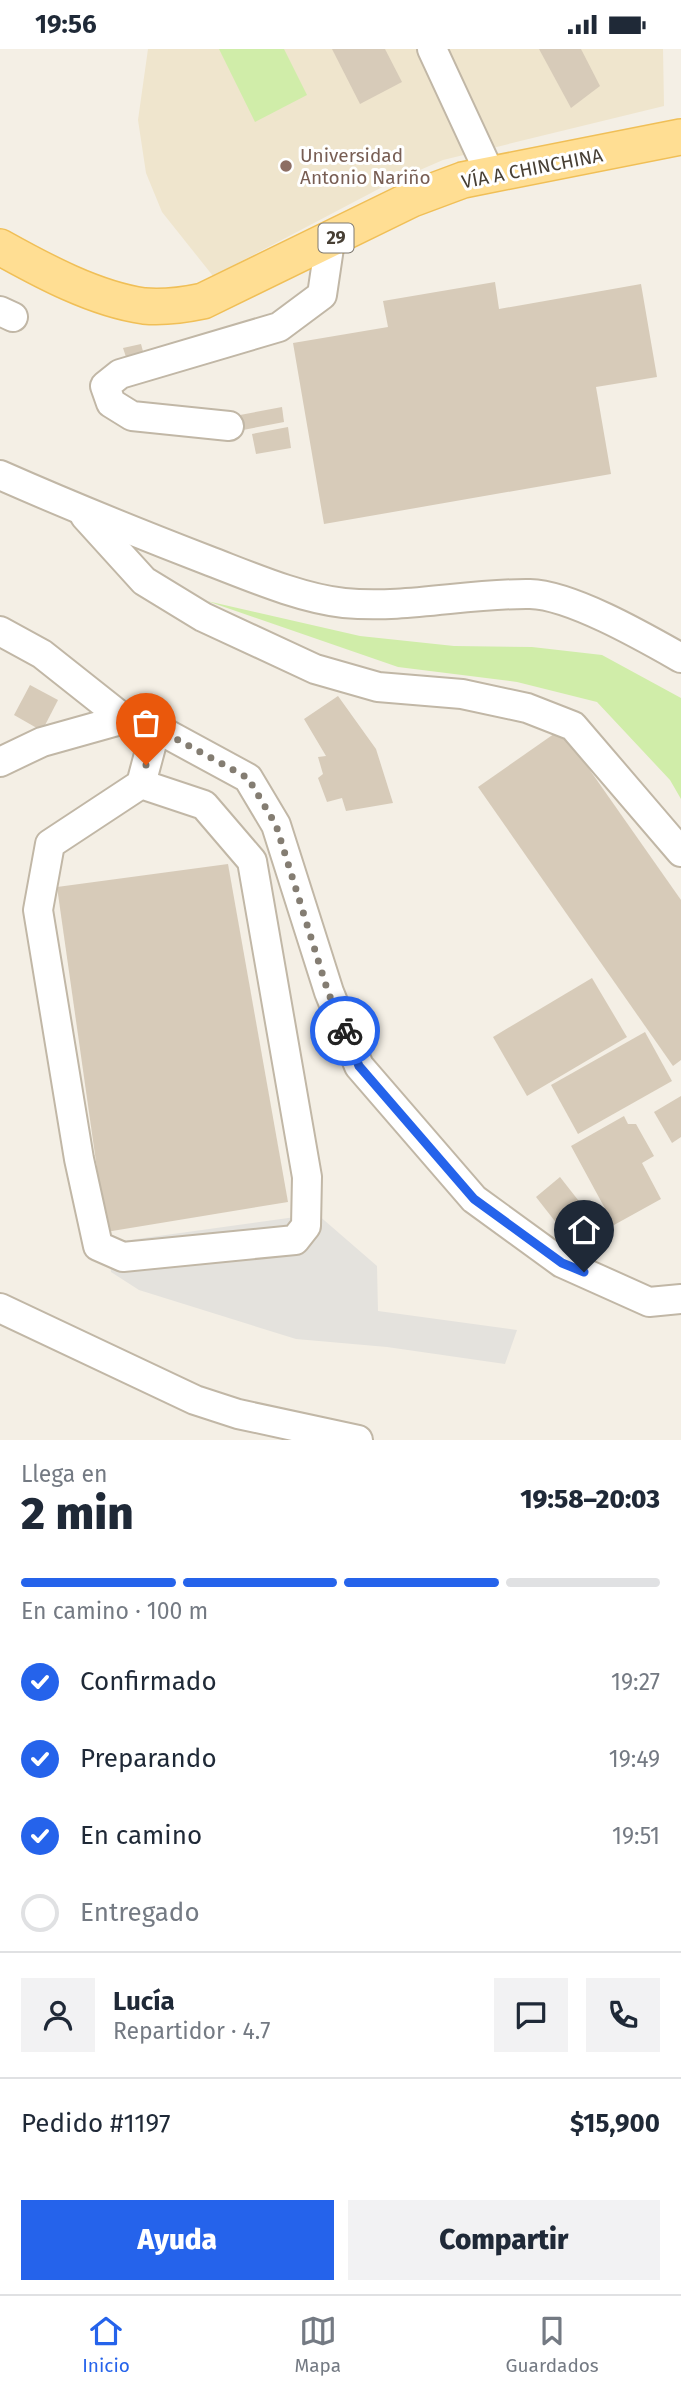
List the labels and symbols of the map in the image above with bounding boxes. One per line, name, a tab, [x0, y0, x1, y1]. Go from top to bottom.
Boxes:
place label: Universidad Antonio Nariño	[300, 144, 431, 189]
street label: VÍA A CHINCHINA	[460, 144, 605, 193]
marker: Universidad Antonio Nariño	[278, 158, 294, 174]
road number: 29	[318, 223, 354, 253]
pin	[116, 693, 176, 765]
courier	[310, 996, 380, 1066]
pin	[554, 1200, 614, 1272]

